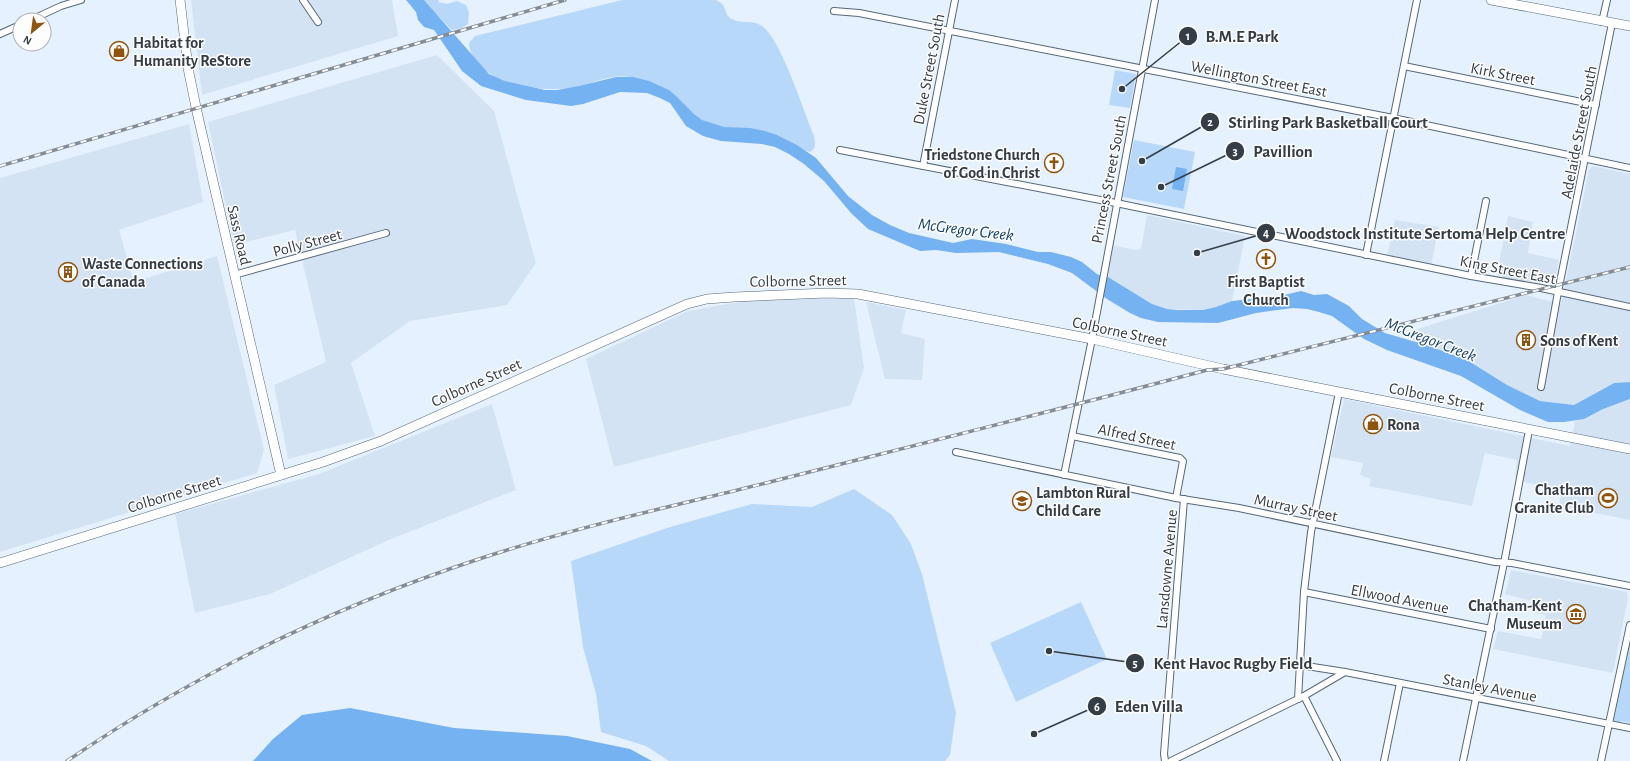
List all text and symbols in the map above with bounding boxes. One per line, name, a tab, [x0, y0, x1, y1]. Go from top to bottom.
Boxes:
north arrow	[12, 12, 52, 52]
street label: Duke Street South	[910, 12, 948, 126]
callout: B.M.E Park	[1178, 22, 1287, 51]
text: B.M.E Park	[1205, 28, 1279, 45]
text: 1	[1186, 30, 1190, 42]
text: N	[21, 34, 33, 47]
place label: Habitat for Humanity ReStore	[133, 35, 251, 70]
shop icon: Habitat for Humanity ReStore	[108, 40, 130, 62]
street label: Wellington Street East	[1189, 58, 1328, 100]
street label: Kirk Street	[1469, 60, 1536, 88]
street label: Adelaide Street South	[1558, 64, 1600, 200]
callout: Stirling Park Basketball Court	[1200, 108, 1435, 137]
street label: Princess Street South	[1089, 114, 1129, 245]
text: Stirling Park Basketball Court	[1228, 114, 1428, 131]
text: 2	[1207, 116, 1213, 128]
callout: Pavillion	[1225, 137, 1321, 166]
text: Pavillion	[1253, 143, 1313, 160]
text: 3	[1232, 145, 1238, 157]
place label: Triedstone Church of God in Christ	[924, 147, 1041, 181]
church icon: Triedstone Church of God in Christ	[1043, 152, 1065, 174]
street label: Sass Road	[224, 204, 254, 267]
water label: McGregor Creek	[917, 215, 1015, 244]
callout: Woodstock Institute Sertoma Help Centre	[1256, 219, 1573, 248]
text: Woodstock Institute Sertoma Help Centre	[1285, 225, 1565, 242]
street label: Polly Street	[271, 226, 344, 261]
text: 4	[1263, 227, 1269, 239]
church icon: First Baptist Church	[1255, 248, 1277, 270]
street label: King Street East	[1458, 253, 1557, 287]
place label: Waste Connections of Canada	[82, 256, 203, 290]
building icon: Waste Connections of Canada	[57, 261, 79, 283]
street label: Colborne Street	[749, 272, 847, 290]
place label: First Baptist Church	[1227, 274, 1305, 308]
street label: Colborne Street	[1071, 314, 1169, 350]
water label: McGregor Creek	[1383, 314, 1479, 365]
building icon: Sons of Kent	[1515, 329, 1537, 351]
place label: Sons of Kent	[1540, 333, 1619, 349]
street label: Colborne Street	[429, 356, 524, 410]
street label: Colborne Street	[1388, 380, 1486, 414]
shop icon: Rona	[1362, 413, 1384, 435]
place label: Rona	[1387, 417, 1420, 433]
street label: Alfred Street	[1096, 421, 1177, 453]
street label: Colborne Street	[126, 472, 223, 516]
place label: Chatham Granite Club	[1515, 482, 1594, 516]
place label: Lambton Rural Child Care	[1036, 485, 1131, 519]
sports icon: Chatham Granite Club	[1597, 487, 1619, 509]
school or university icon: Lambton Rural Child Care	[1011, 490, 1033, 512]
street label: Murray Street	[1252, 491, 1339, 526]
street label: Lansdowne Avenue	[1154, 509, 1180, 629]
street label: Ellwood Avenue	[1349, 582, 1450, 616]
place label: Chatham-Kent Museum	[1468, 598, 1563, 632]
museum icon: Chatham-Kent Museum	[1565, 603, 1587, 625]
callout: Kent Havoc Rugby Field	[1125, 649, 1320, 678]
text: Kent Havoc Rugby Field	[1154, 655, 1313, 673]
text: 5	[1132, 657, 1138, 669]
street label: Stanley Avenue	[1441, 671, 1538, 706]
callout: Eden Villa	[1087, 692, 1191, 721]
text: Eden Villa	[1115, 698, 1183, 715]
text: 6	[1094, 701, 1100, 713]

